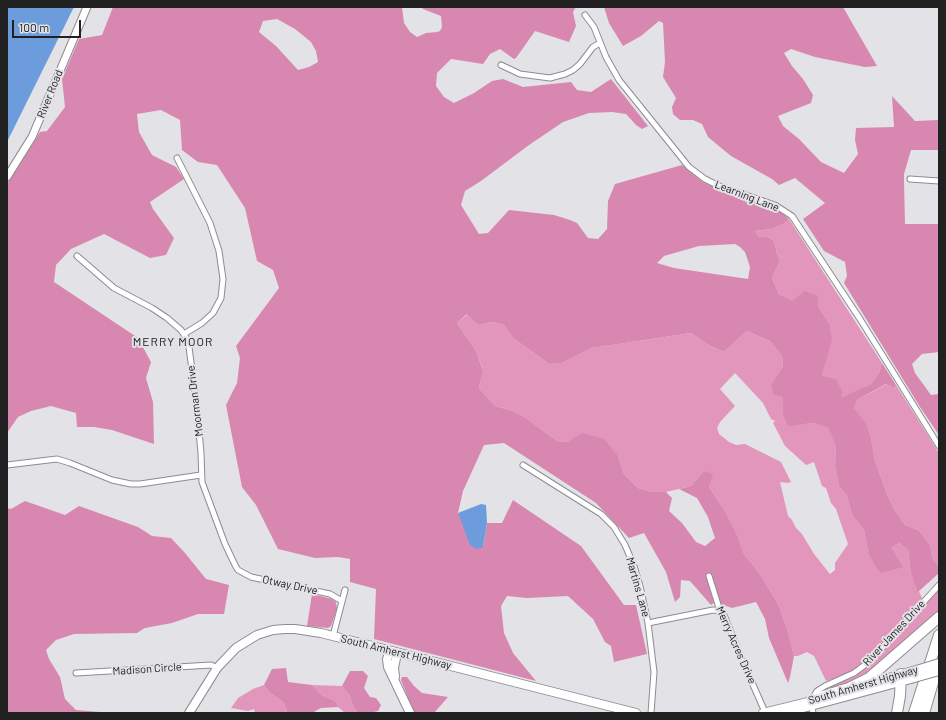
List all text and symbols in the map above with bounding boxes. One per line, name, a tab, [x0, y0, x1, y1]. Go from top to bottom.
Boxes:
scale bar	[14, 12, 83, 38]
text: 100 m	[19, 20, 49, 34]
street label: River Road	[34, 68, 66, 120]
street label: Learning Lane	[713, 178, 781, 214]
district label: MERRY MOOR	[133, 335, 213, 349]
street label: Moorman Drive	[184, 365, 206, 437]
street label: Martins Lane	[623, 556, 653, 618]
street label: Otway Drive	[261, 573, 319, 597]
street label: River James Drive	[860, 597, 928, 669]
street label: Merry Acres Drive	[713, 604, 759, 686]
street label: South Amherst Highway	[339, 632, 453, 672]
street label: Madison Circle	[112, 660, 182, 678]
street label: South Amherst Highway	[807, 663, 919, 707]

